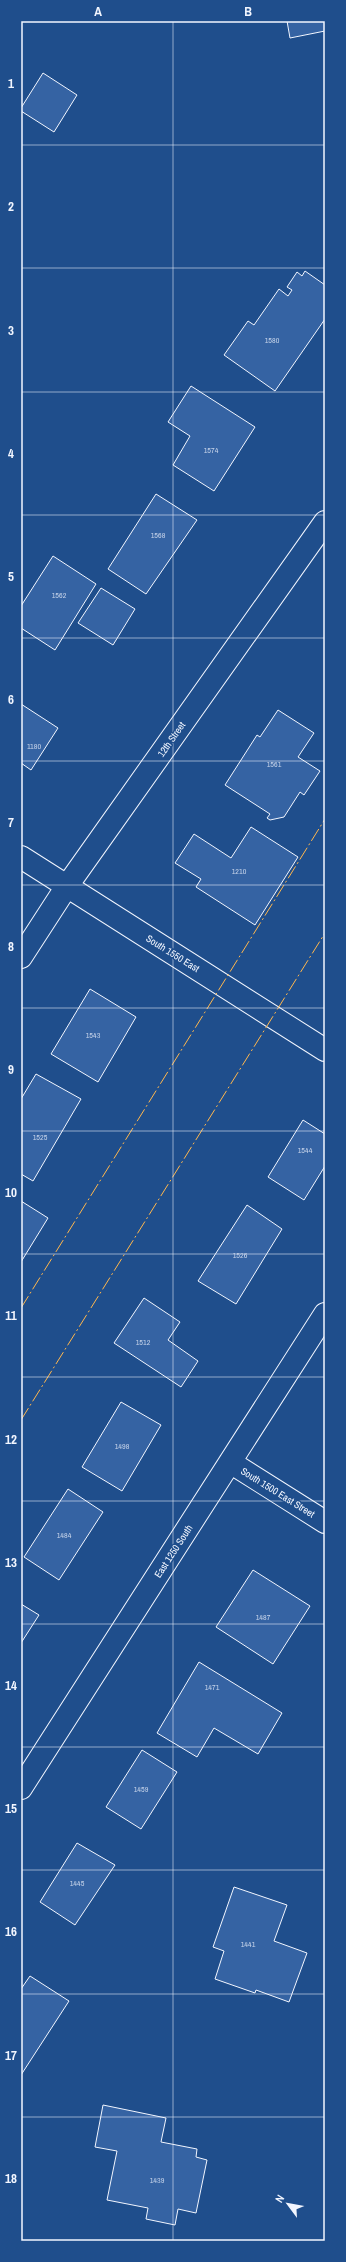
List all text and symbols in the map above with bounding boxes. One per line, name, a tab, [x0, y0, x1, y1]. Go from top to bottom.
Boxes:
text: A	[94, 3, 102, 20]
text: B	[244, 3, 252, 20]
text: 1	[8, 75, 14, 92]
text: 2	[8, 198, 14, 215]
text: 3	[8, 322, 14, 339]
house number: 1580	[265, 335, 280, 345]
text: 4	[8, 445, 14, 462]
house number: 1574	[204, 445, 219, 455]
house number: 1568	[151, 530, 166, 540]
text: 5	[8, 568, 14, 585]
house number: 1562	[52, 590, 67, 600]
text: 6	[8, 691, 14, 708]
street label: 12th Street	[155, 719, 189, 759]
house number: 1180	[27, 741, 41, 751]
house number: 1561	[267, 759, 282, 769]
text: 7	[8, 814, 14, 831]
house number: 1210	[232, 866, 247, 876]
street label: South 1550 East	[144, 932, 203, 975]
text: 8	[8, 938, 14, 955]
house number: 1543	[86, 1030, 101, 1040]
text: 9	[8, 1061, 14, 1078]
house number: 1525	[33, 1132, 48, 1142]
house number: 1544	[298, 1145, 313, 1155]
text: 10	[5, 1184, 17, 1201]
house number: 1526	[233, 1250, 248, 1260]
text: 11	[5, 1307, 17, 1324]
house number: 1512	[136, 1337, 151, 1347]
text: 12	[5, 1431, 17, 1448]
house number: 1498	[115, 1441, 130, 1451]
street label: South 1500 East Street	[238, 1464, 318, 1521]
street label: East 1250 South	[151, 1522, 195, 1580]
house number: 1484	[57, 1530, 72, 1540]
text: 13	[5, 1554, 17, 1571]
house number: 1487	[256, 1612, 271, 1622]
text: 14	[5, 1677, 17, 1694]
house number: 1471	[205, 1682, 220, 1692]
house number: 1459	[134, 1784, 149, 1794]
text: 15	[5, 1800, 17, 1817]
house number: 1445	[70, 1878, 85, 1888]
text: 16	[5, 1923, 17, 1940]
house number: 1441	[241, 1939, 256, 1949]
text: 17	[5, 2047, 17, 2064]
text: 18	[5, 2170, 17, 2187]
house number: 1439	[150, 2175, 165, 2185]
north arrow	[268, 2184, 308, 2224]
text: N	[272, 2192, 287, 2205]

